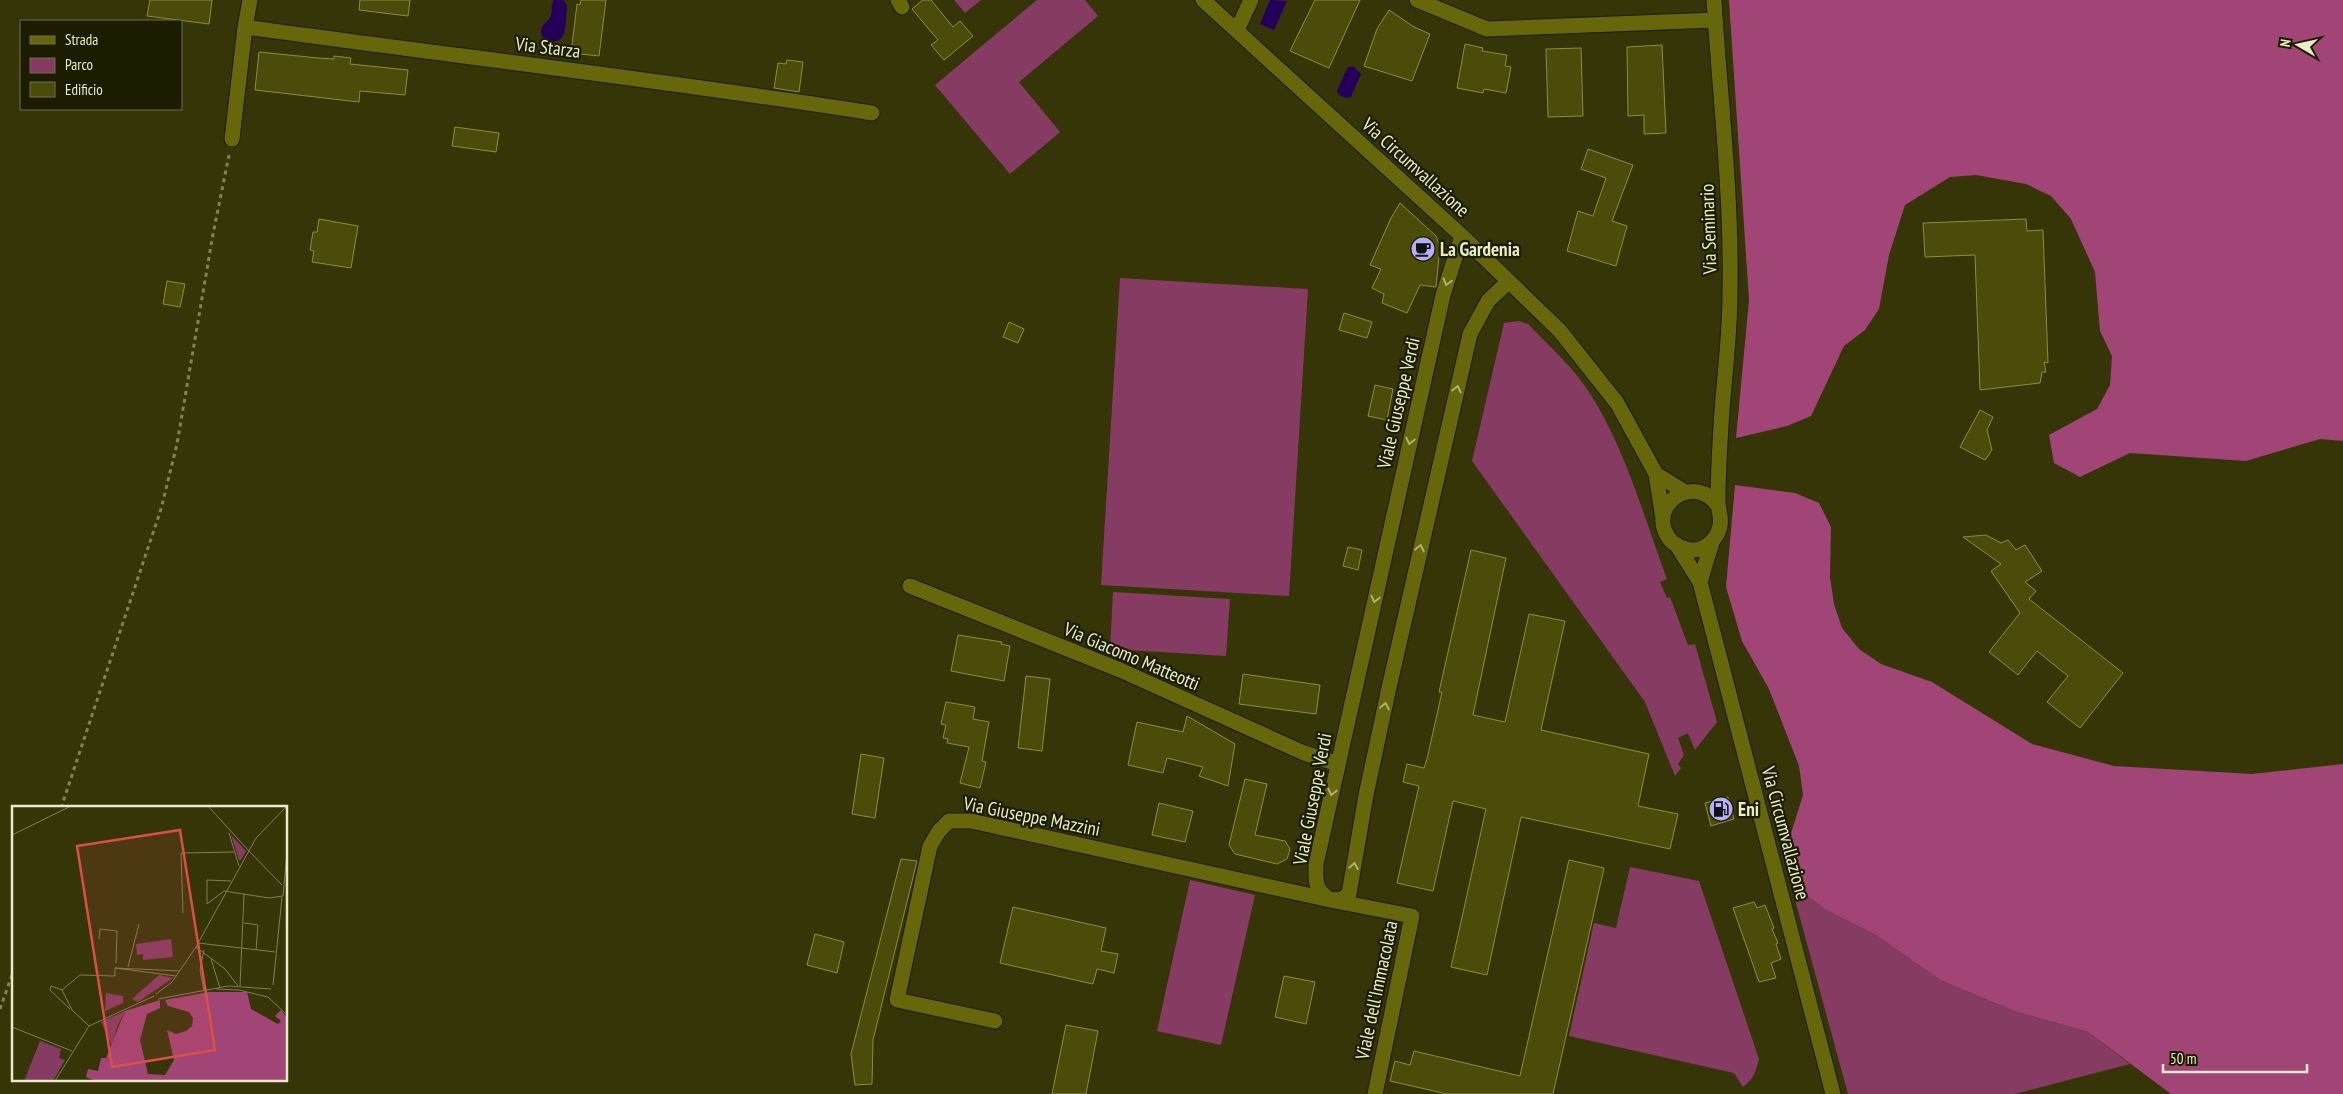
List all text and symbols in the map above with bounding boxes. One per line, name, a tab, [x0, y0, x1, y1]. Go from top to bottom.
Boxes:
legend	[20, 20, 182, 110]
north arrow	[2273, 20, 2323, 70]
text: Strada	[65, 30, 98, 49]
street label: Via Starza	[513, 31, 582, 63]
text: N	[2276, 38, 2295, 48]
text: Parco	[65, 55, 93, 74]
text: Edificio	[65, 80, 103, 99]
street label: Via Circumvallazione	[1356, 112, 1475, 222]
street label: Via Seminario	[1694, 183, 1722, 276]
cafe icon: La Gardenia	[1410, 236, 1436, 262]
place label: La Gardenia	[1440, 237, 1520, 261]
one-way arrow	[1443, 278, 1453, 286]
street label: Viale Giuseppe Verdi	[1371, 335, 1425, 472]
one-way arrow	[1451, 385, 1462, 394]
one-way arrow	[1406, 436, 1416, 445]
one-way arrow	[1414, 543, 1425, 552]
one-way arrow	[1370, 595, 1381, 604]
street label: Via Giacomo Matteotti	[1059, 616, 1204, 695]
one-way arrow	[1379, 702, 1390, 711]
street label: Viale Giuseppe Verdi	[1287, 731, 1337, 868]
street label: Via Circumvallazione	[1756, 763, 1815, 902]
one-way arrow	[1327, 788, 1338, 797]
street label: Via Giuseppe Mazzini	[961, 791, 1102, 841]
fuel station icon: Eni	[1708, 796, 1734, 822]
place label: Eni	[1738, 797, 1759, 821]
inset map	[12, 806, 288, 1082]
one-way arrow	[1349, 861, 1359, 870]
street label: Viale dell'Immacolata	[1349, 918, 1402, 1063]
scale bar	[2163, 1042, 2307, 1074]
text: 50 m	[2170, 1049, 2196, 1068]

